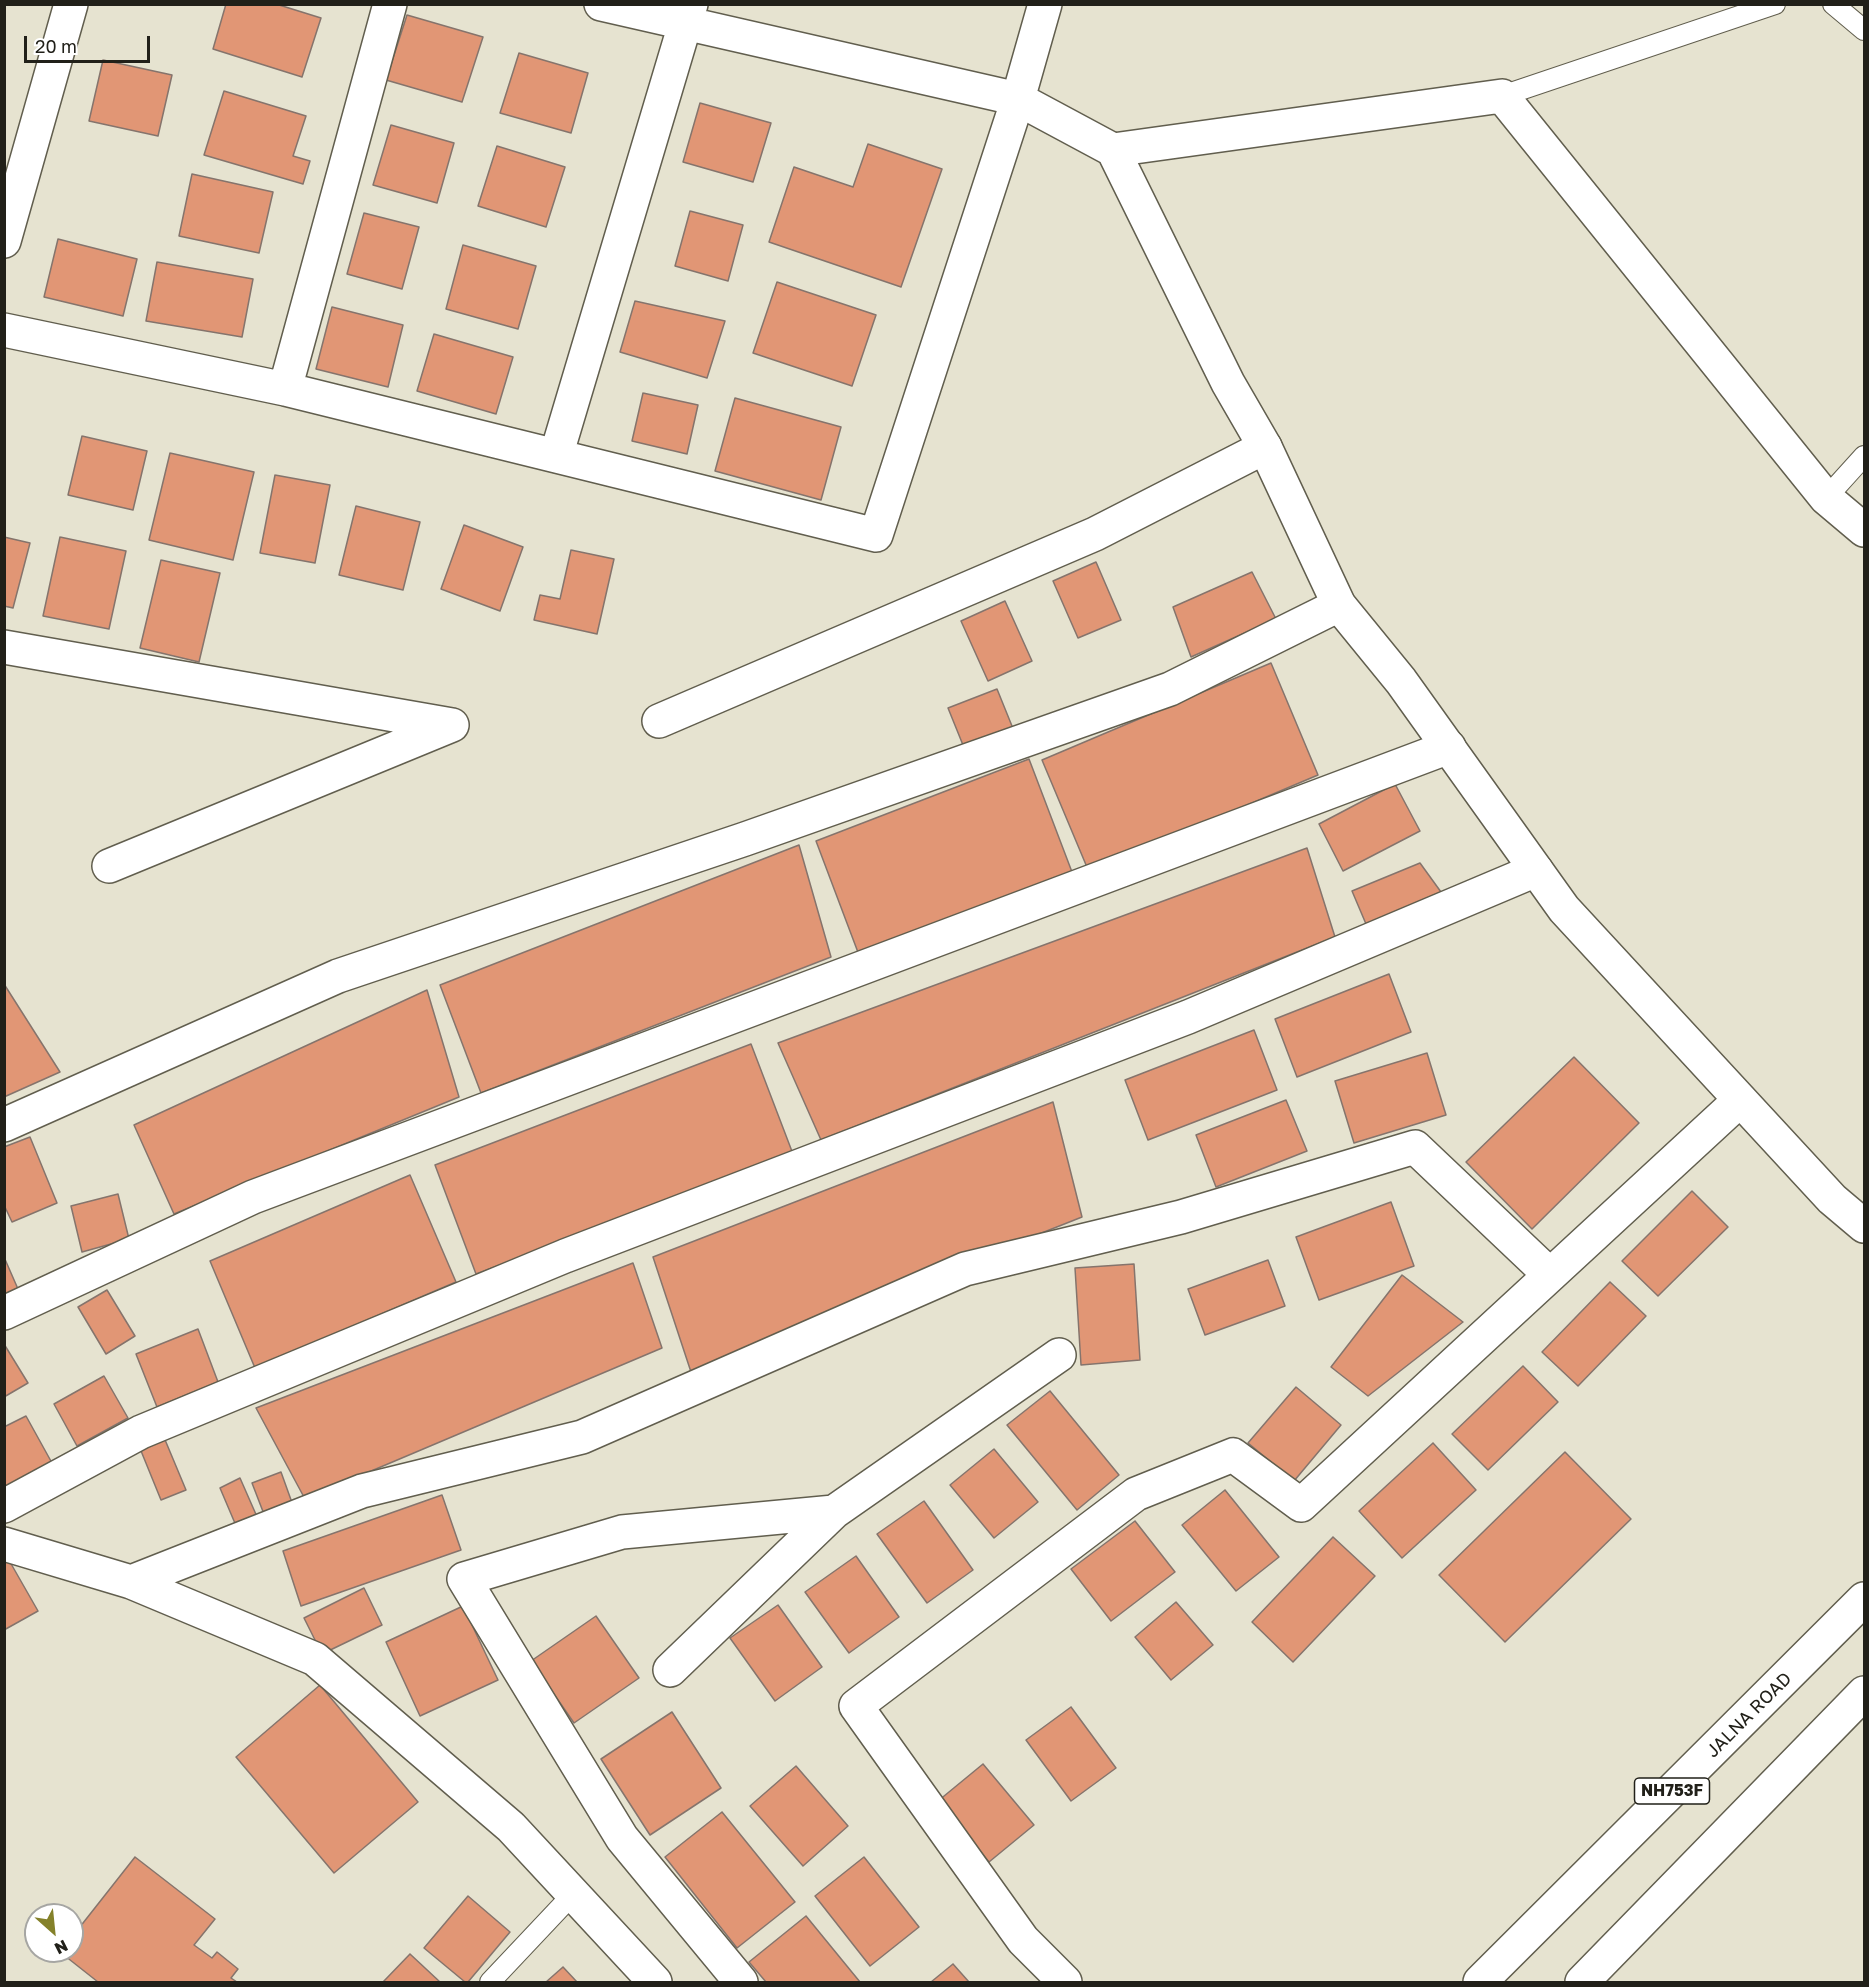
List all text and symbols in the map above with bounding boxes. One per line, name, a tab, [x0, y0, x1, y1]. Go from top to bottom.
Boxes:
scale bar	[27, 24, 153, 62]
text: 20 m	[35, 35, 77, 57]
street label: JALNA ROAD	[1702, 1668, 1796, 1762]
road number: NH753F	[1634, 1778, 1710, 1804]
north arrow	[24, 1903, 84, 1963]
text: N	[51, 1936, 71, 1959]

